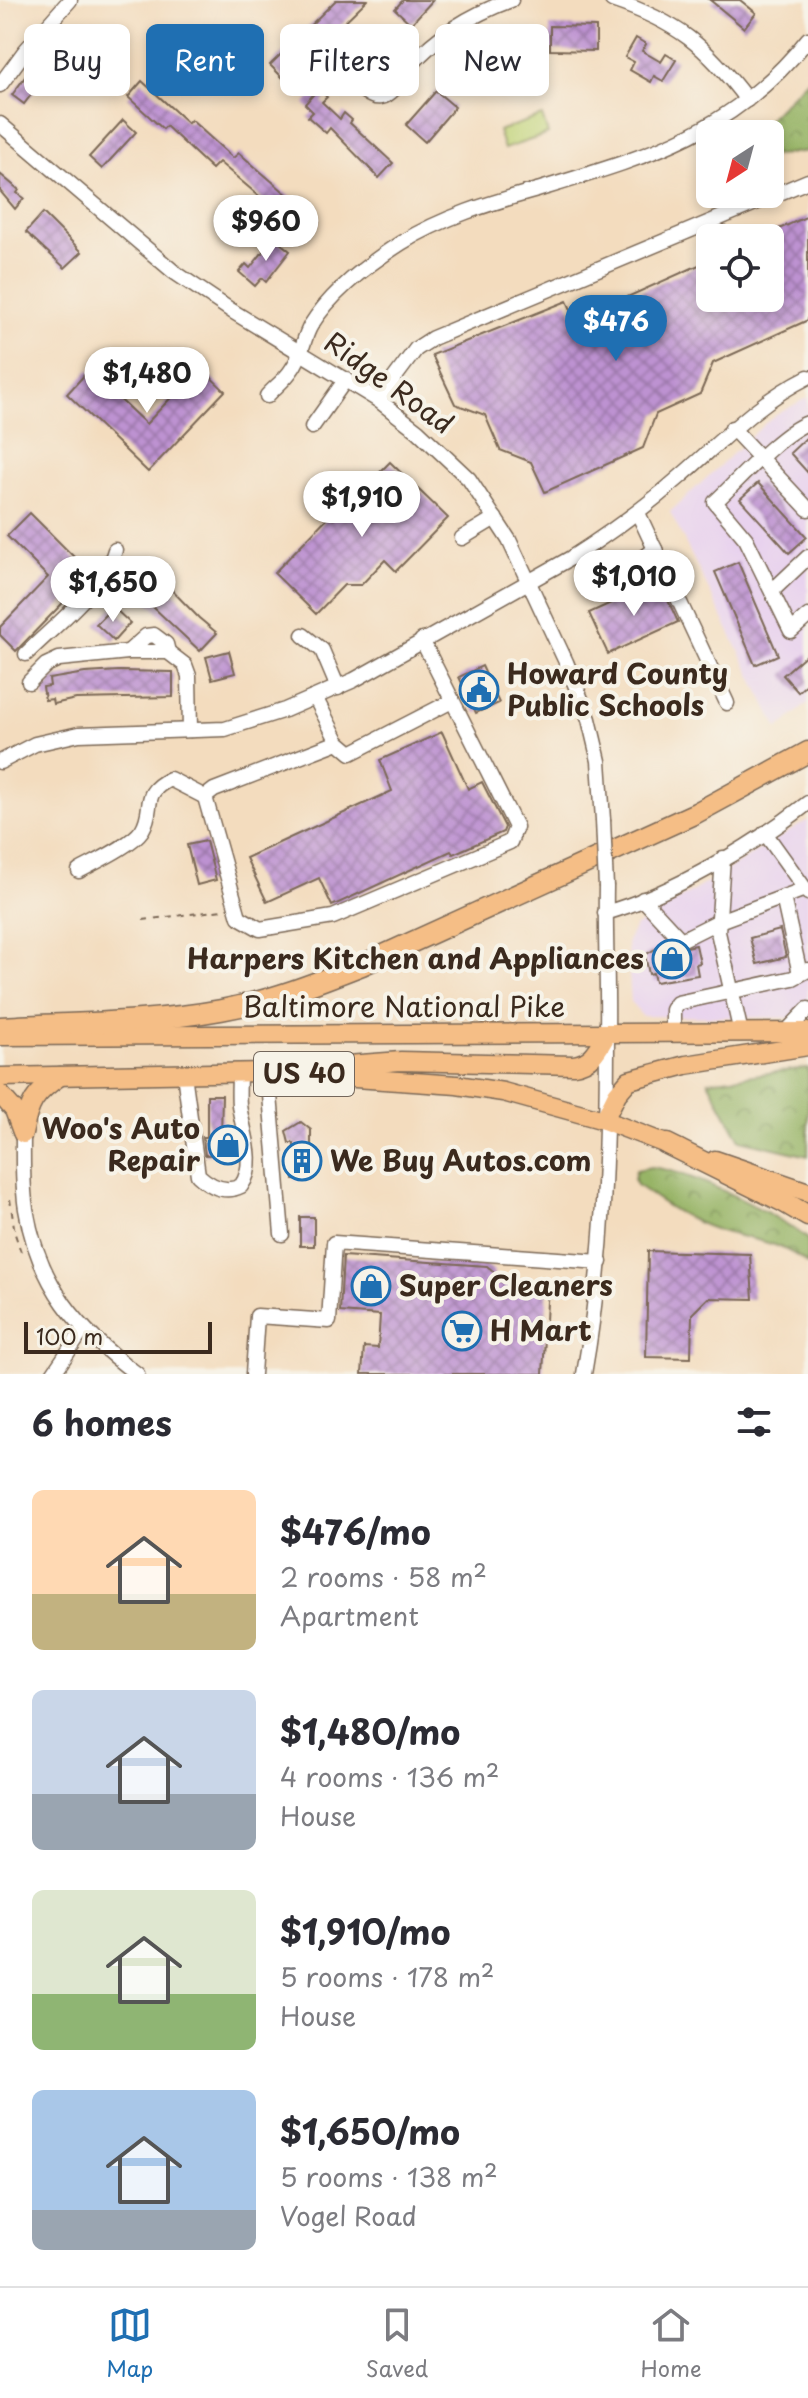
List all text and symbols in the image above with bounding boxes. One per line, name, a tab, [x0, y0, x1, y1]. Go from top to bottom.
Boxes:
chip: Buy	[24, 24, 130, 96]
chip: Rent	[146, 24, 264, 96]
chip: Filters	[280, 24, 419, 96]
chip: New	[435, 24, 549, 96]
north arrow	[696, 120, 784, 208]
map controls	[696, 120, 784, 312]
pin: $960	[219, 195, 313, 263]
text: $960	[231, 201, 301, 240]
button: locate	[696, 224, 784, 312]
pin: $476	[569, 295, 663, 363]
text: $476	[583, 301, 649, 340]
street label: Ridge Road	[316, 320, 464, 444]
pin: $1,480	[82, 347, 212, 415]
text: $1,480	[102, 353, 192, 392]
pin: $1,910	[297, 471, 427, 539]
text: $1,910	[321, 477, 403, 516]
pin: $1,010	[569, 550, 699, 618]
pin: $1,650	[48, 556, 178, 624]
text: $1,010	[592, 556, 676, 595]
text: $1,650	[69, 562, 157, 601]
place label: Howard County Public Schools	[507, 651, 728, 726]
public building icon: Howard County Public Schools	[458, 669, 500, 711]
place label: Harpers Kitchen and Appliances	[187, 936, 644, 979]
shop icon: Harpers Kitchen and Appliances	[651, 938, 693, 980]
street label: Baltimore National Pike	[243, 984, 565, 1027]
road number: US 40	[254, 1052, 354, 1096]
place label: Woo's Auto Repair	[42, 1106, 201, 1181]
shop icon: Woo's Auto Repair	[207, 1124, 249, 1166]
place label: We Buy Autos.com	[330, 1138, 592, 1181]
building icon: We Buy Autos.com	[281, 1140, 323, 1182]
place label: Super Cleaners	[399, 1263, 613, 1306]
shop icon: Super Cleaners	[350, 1265, 392, 1307]
place label: H Mart	[490, 1308, 592, 1351]
supermarket icon: H Mart	[441, 1310, 483, 1352]
scale bar	[24, 1318, 212, 1354]
text: 100 m	[36, 1319, 103, 1352]
text: 6 homes	[32, 1396, 172, 1448]
icon: filters	[732, 1400, 776, 1444]
text: $476/mo	[280, 1505, 431, 1557]
icon: home	[96, 1522, 192, 1618]
text: 2 rooms · 58 m²	[280, 1557, 487, 1596]
text: Apartment	[280, 1596, 419, 1635]
text: $1,480/mo	[280, 1705, 460, 1757]
icon: home	[96, 1722, 192, 1818]
text: 4 rooms · 136 m²	[280, 1757, 500, 1796]
text: House	[280, 1796, 356, 1835]
text: $1,910/mo	[280, 1905, 450, 1957]
icon: home	[96, 1922, 192, 2018]
text: 5 rooms · 178 m²	[280, 1957, 494, 1996]
text: House	[280, 1996, 356, 2035]
text: $1,650/mo	[280, 2105, 460, 2157]
icon: home	[96, 2122, 192, 2218]
text: 5 rooms · 138 m²	[280, 2157, 498, 2196]
text: Vogel Road	[280, 2196, 417, 2235]
tab: Map	[106, 2303, 153, 2384]
tab: Saved	[366, 2303, 428, 2384]
tab: Home	[641, 2303, 702, 2384]

